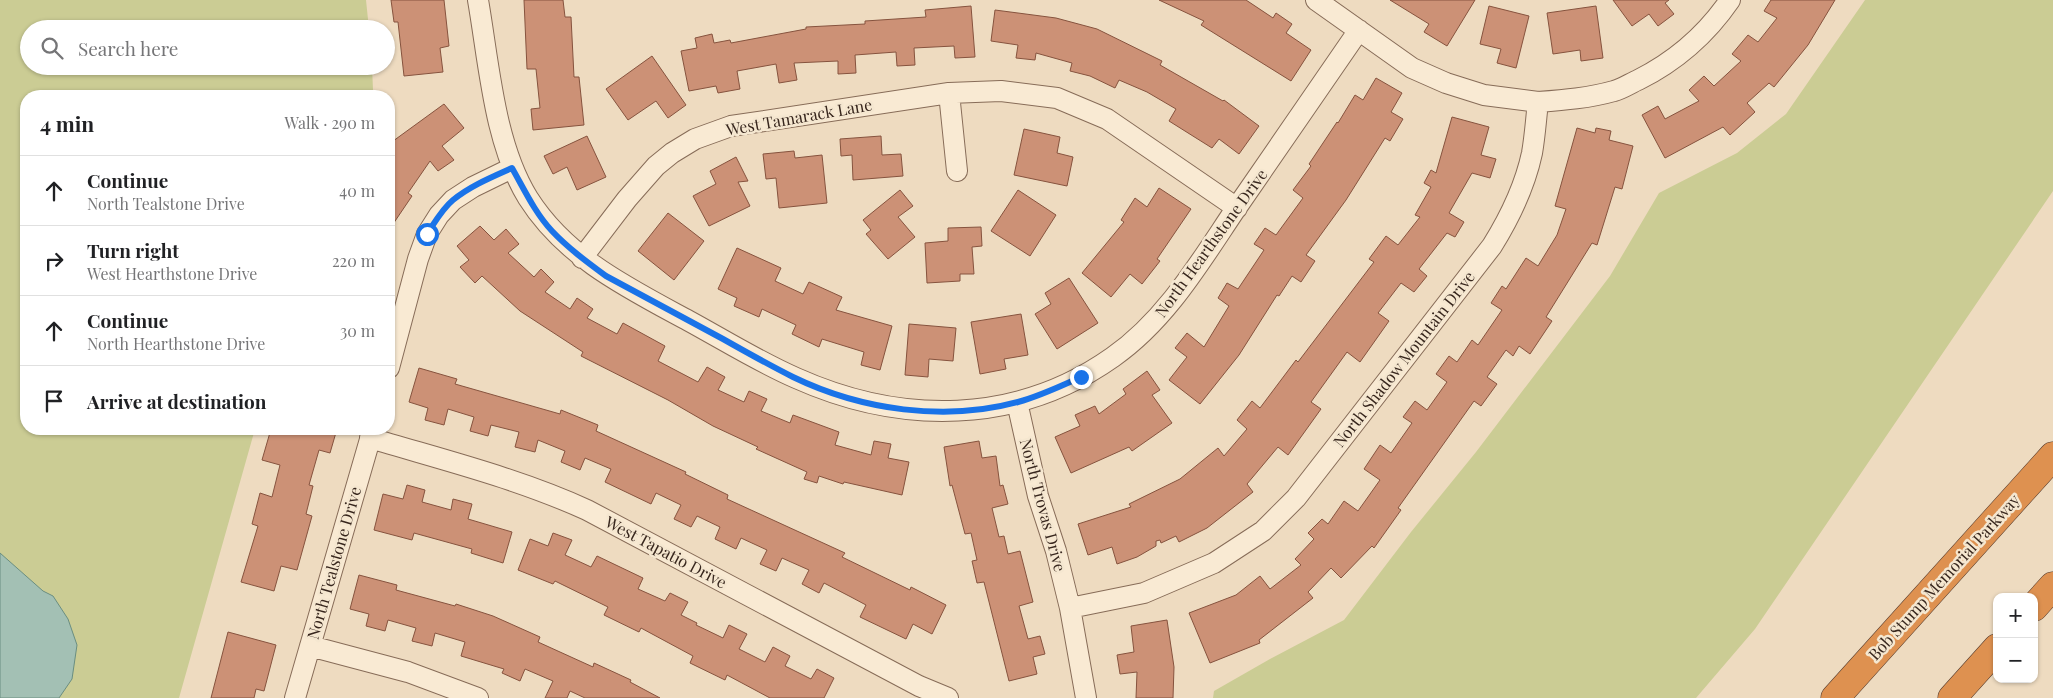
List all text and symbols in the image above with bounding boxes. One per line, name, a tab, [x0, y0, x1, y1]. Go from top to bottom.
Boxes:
search box	[20, 20, 395, 75]
icon: search	[38, 34, 66, 62]
text: Search here	[78, 35, 178, 61]
street label: West Tamarack Lane	[723, 93, 874, 140]
text: 4 min	[40, 109, 94, 137]
text: Walk · 290 m	[284, 112, 375, 133]
street label: North Hearthstone Drive	[1150, 164, 1272, 321]
text: Continue	[87, 167, 168, 193]
icon: ahead	[40, 177, 68, 205]
text: 40 m	[339, 180, 375, 201]
text: North Tealstone Drive	[87, 193, 245, 214]
route start	[416, 223, 439, 246]
text: Turn right	[87, 237, 179, 263]
icon: right	[40, 247, 68, 275]
text: 220 m	[332, 250, 375, 271]
text: West Hearthstone Drive	[87, 263, 257, 284]
street label: North Shadow Mountain Drive	[1328, 266, 1479, 451]
text: Continue	[87, 307, 168, 333]
icon: ahead	[40, 317, 68, 345]
text: 30 m	[340, 320, 375, 341]
text: North Hearthstone Drive	[87, 333, 265, 354]
route end	[1070, 366, 1093, 389]
icon: arrive	[40, 387, 68, 415]
text: Arrive at destination	[87, 388, 267, 414]
street label: North Trovas Drive	[1016, 436, 1071, 574]
street label: North Tealstone Drive	[302, 484, 365, 642]
street label: Bob Stump Memorial Parkway	[1863, 489, 2024, 664]
street label: West Tapatio Drive	[601, 510, 731, 592]
map controls	[1993, 593, 2038, 683]
button: +	[1993, 593, 2038, 638]
button: −	[1993, 638, 2038, 683]

